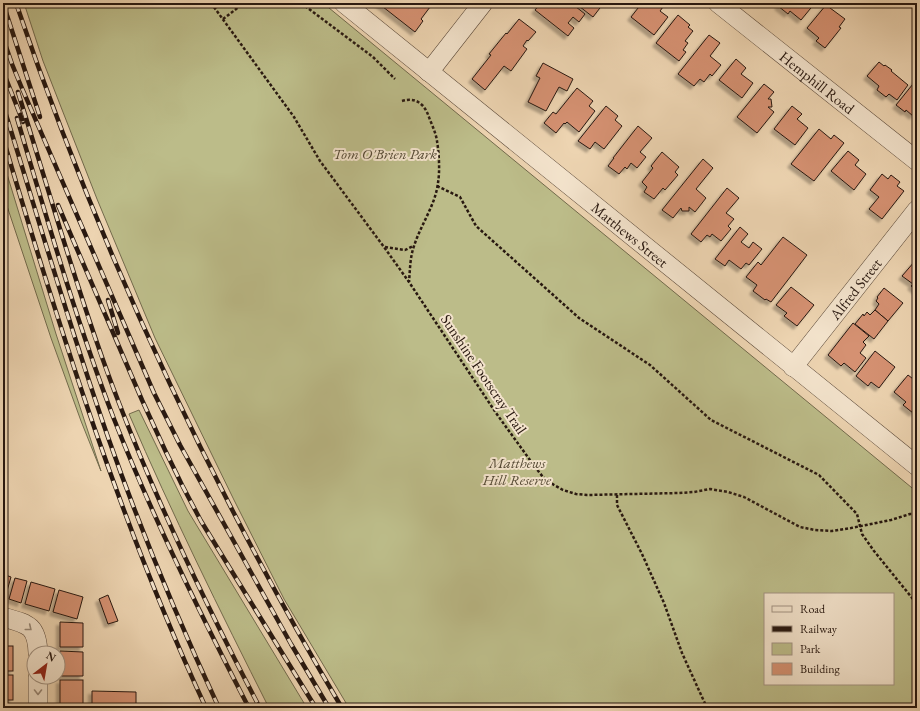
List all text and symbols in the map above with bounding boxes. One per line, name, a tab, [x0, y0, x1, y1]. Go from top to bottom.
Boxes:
street label: Hemphill Road	[776, 46, 859, 118]
park label: Tom O'Brien Park	[333, 144, 437, 163]
street label: Matthews Street	[588, 198, 673, 271]
street label: Alfred Street	[824, 254, 885, 324]
street label: Sunshine Footscray Trail	[437, 310, 531, 438]
park label: Matthews Hill Reserve	[482, 453, 552, 489]
legend	[764, 593, 894, 685]
text: Road	[800, 601, 826, 617]
text: Railway	[800, 621, 838, 637]
one-way arrow	[24, 623, 31, 630]
text: Park	[800, 641, 821, 657]
north arrow	[26, 645, 66, 685]
text: N	[44, 648, 59, 665]
text: Building	[800, 661, 841, 677]
one-way arrow	[34, 690, 42, 696]

